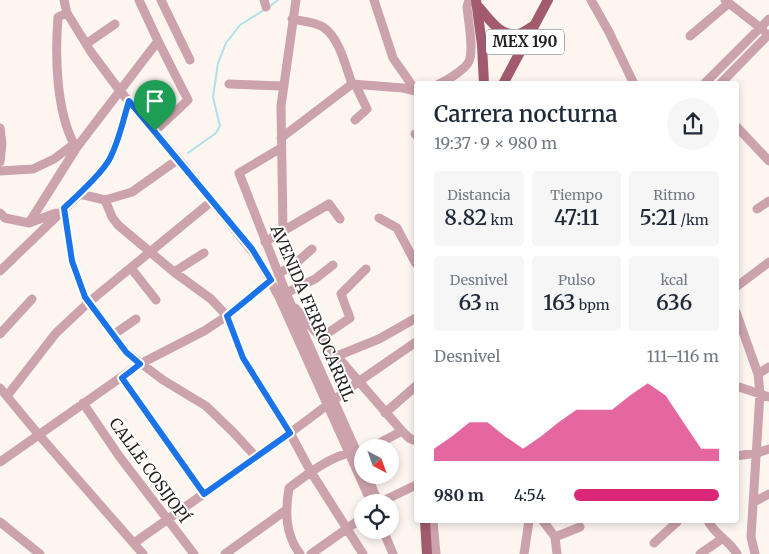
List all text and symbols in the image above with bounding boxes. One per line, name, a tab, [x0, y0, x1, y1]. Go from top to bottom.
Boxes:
road number: MEX 190	[486, 30, 564, 54]
pin	[134, 80, 176, 131]
icon: arrive	[141, 87, 169, 115]
button: share	[667, 98, 719, 150]
text: Carrera nocturna	[434, 100, 618, 128]
text: 19:37 · 9 × 980 m	[434, 133, 557, 153]
text: Distancia	[447, 186, 510, 204]
text: Tiempo	[550, 186, 603, 204]
text: Ritmo	[653, 186, 695, 204]
text: 8.82	[444, 204, 487, 231]
text: 47:11	[554, 204, 599, 231]
text: 5:21	[640, 204, 677, 231]
text: km	[487, 211, 513, 229]
text: /km	[677, 211, 709, 229]
street label: AVENIDA FERROCARRIL	[266, 221, 359, 404]
text: Desnivel	[450, 271, 508, 289]
text: Pulso	[558, 271, 595, 289]
text: kcal	[660, 271, 688, 289]
text: 63	[458, 289, 482, 316]
text: 163	[543, 289, 576, 316]
text: 636	[656, 289, 692, 316]
text: m	[482, 296, 499, 314]
text: bpm	[576, 296, 610, 314]
text: Desnivel	[434, 346, 500, 366]
text: 111–116 m	[647, 346, 719, 366]
street label: CALLE COSIJOPÍ	[105, 414, 195, 526]
north arrow	[354, 439, 399, 484]
map controls	[354, 439, 399, 539]
text: 980 m	[434, 485, 484, 505]
text: 4:54	[514, 485, 546, 505]
button: locate	[354, 494, 399, 539]

